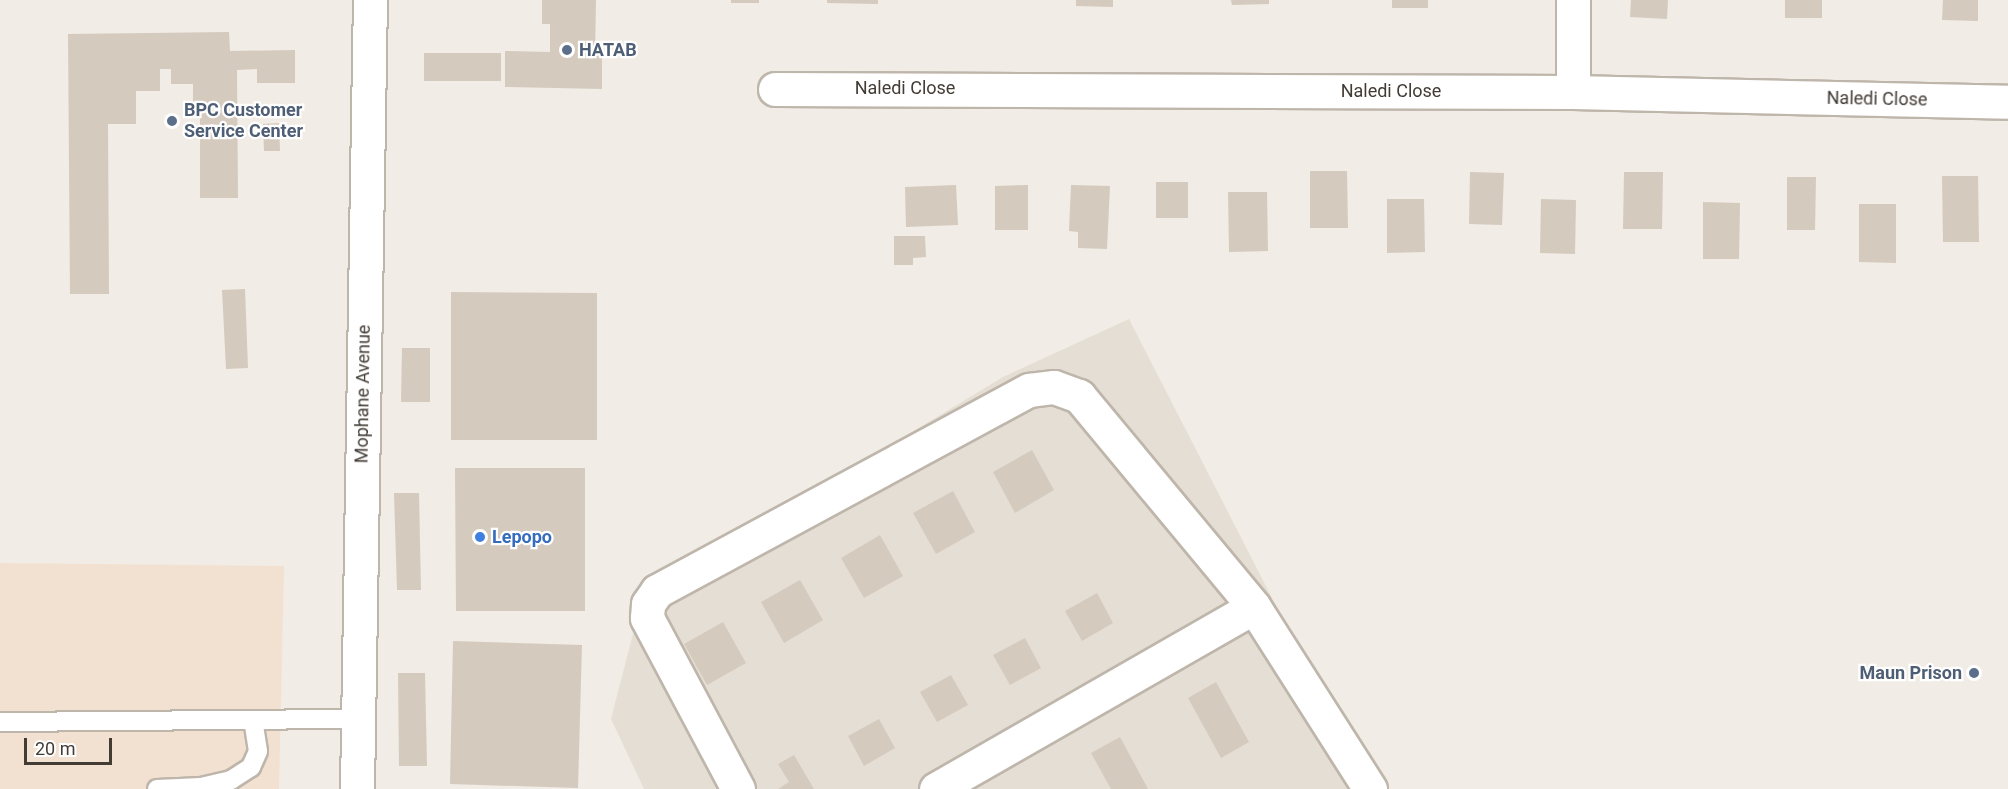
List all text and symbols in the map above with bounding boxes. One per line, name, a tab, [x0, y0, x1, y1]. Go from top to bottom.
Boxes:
place label: HATAB	[579, 39, 637, 61]
marker: HATAB	[560, 43, 574, 57]
street label: Naledi Close	[855, 77, 955, 99]
street label: Naledi Close	[1341, 80, 1441, 102]
street label: Naledi Close	[1826, 87, 1928, 111]
place label: BPC Customer Service Center	[184, 100, 303, 142]
marker: BPC Customer Service Center	[165, 114, 179, 128]
street label: Mophane Avenue	[351, 325, 375, 463]
place label: Lepopo	[492, 526, 552, 548]
marker: Lepopo	[473, 530, 487, 544]
place label: Maun Prison	[1860, 662, 1962, 684]
marker: Maun Prison	[1967, 666, 1981, 680]
scale bar	[27, 726, 116, 764]
text: 20 m	[35, 738, 75, 759]

